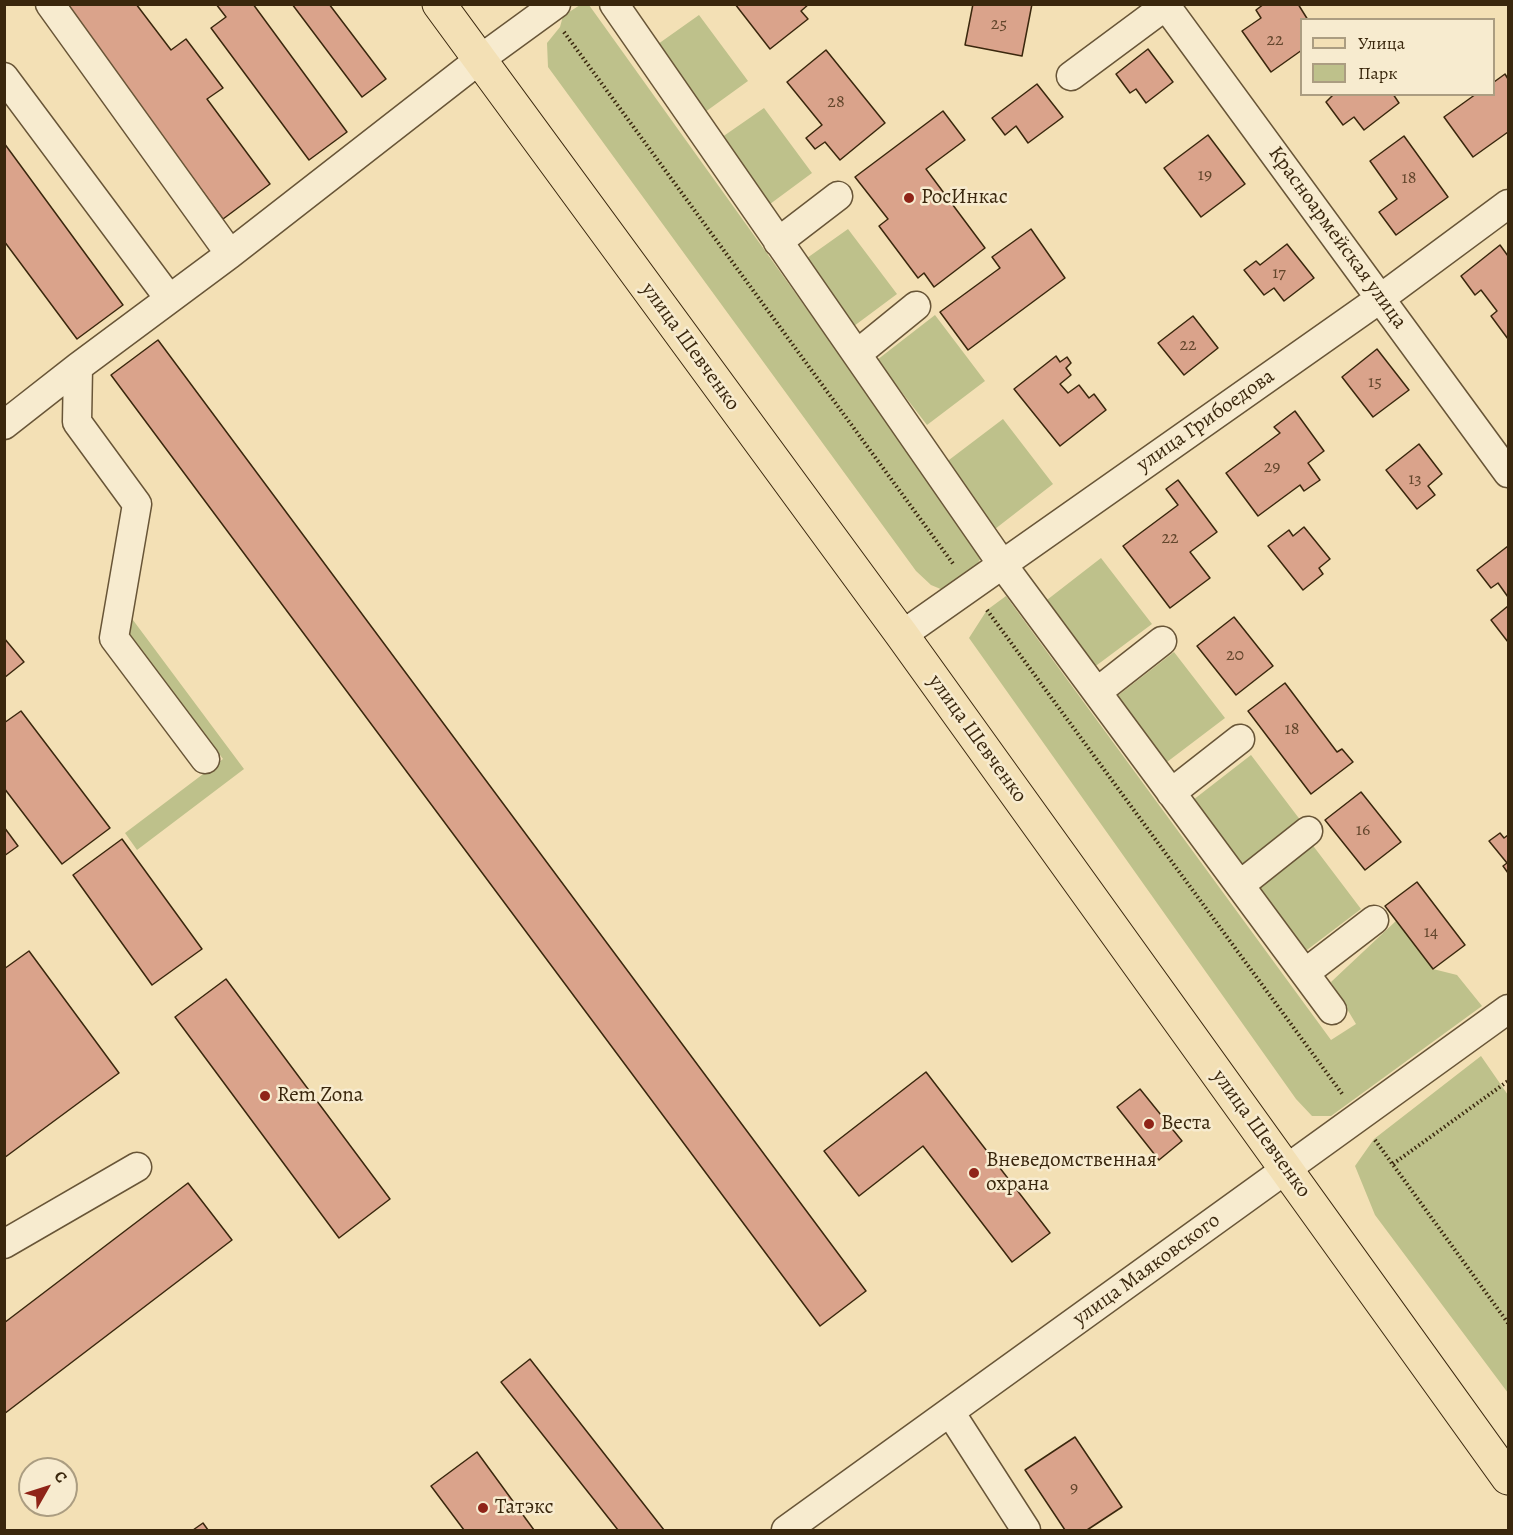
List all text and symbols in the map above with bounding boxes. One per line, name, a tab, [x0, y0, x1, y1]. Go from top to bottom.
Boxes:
house number: 25	[991, 14, 1007, 36]
legend	[1300, 18, 1495, 96]
house number: 22	[1266, 30, 1284, 52]
text: Улица	[1358, 31, 1405, 55]
text: Парк	[1358, 61, 1398, 85]
house number: 28	[827, 92, 845, 114]
street label: Красноармейская улица	[1262, 142, 1412, 334]
house number: 19	[1198, 165, 1212, 187]
house number: 18	[1402, 168, 1416, 190]
place label: РосИнкас	[921, 185, 1008, 211]
marker: РосИнкас	[902, 191, 916, 205]
house number: 17	[1272, 263, 1286, 285]
street label: улица Шевченко	[635, 278, 745, 416]
house number: 22	[1179, 335, 1197, 357]
street label: улица Грибоедова	[1132, 364, 1280, 478]
house number: 15	[1368, 372, 1382, 394]
house number: 29	[1264, 457, 1280, 479]
house number: 13	[1408, 469, 1422, 491]
house number: 22	[1161, 528, 1179, 550]
house number: 20	[1226, 645, 1244, 667]
street label: улица Шевченко	[922, 670, 1032, 808]
house number: 18	[1285, 719, 1299, 741]
house number: 16	[1356, 820, 1370, 842]
house number: 14	[1424, 922, 1438, 944]
street label: улица Шевченко	[1206, 1065, 1316, 1203]
place label: Rem Zona	[277, 1083, 363, 1109]
marker: Rem Zona	[258, 1089, 272, 1103]
place label: Веста	[1161, 1111, 1211, 1137]
marker: Веста	[1142, 1117, 1156, 1131]
place label: Вневедомственная охрана	[986, 1148, 1157, 1198]
marker: Вневедомственная охрана	[967, 1166, 981, 1180]
street label: улица Маяковского	[1068, 1208, 1226, 1332]
north arrow	[18, 1457, 78, 1517]
text: С	[49, 1466, 72, 1488]
house number: 9	[1070, 1478, 1078, 1500]
place label: Татэкс	[495, 1495, 554, 1521]
marker: Татэкс	[476, 1501, 490, 1515]

